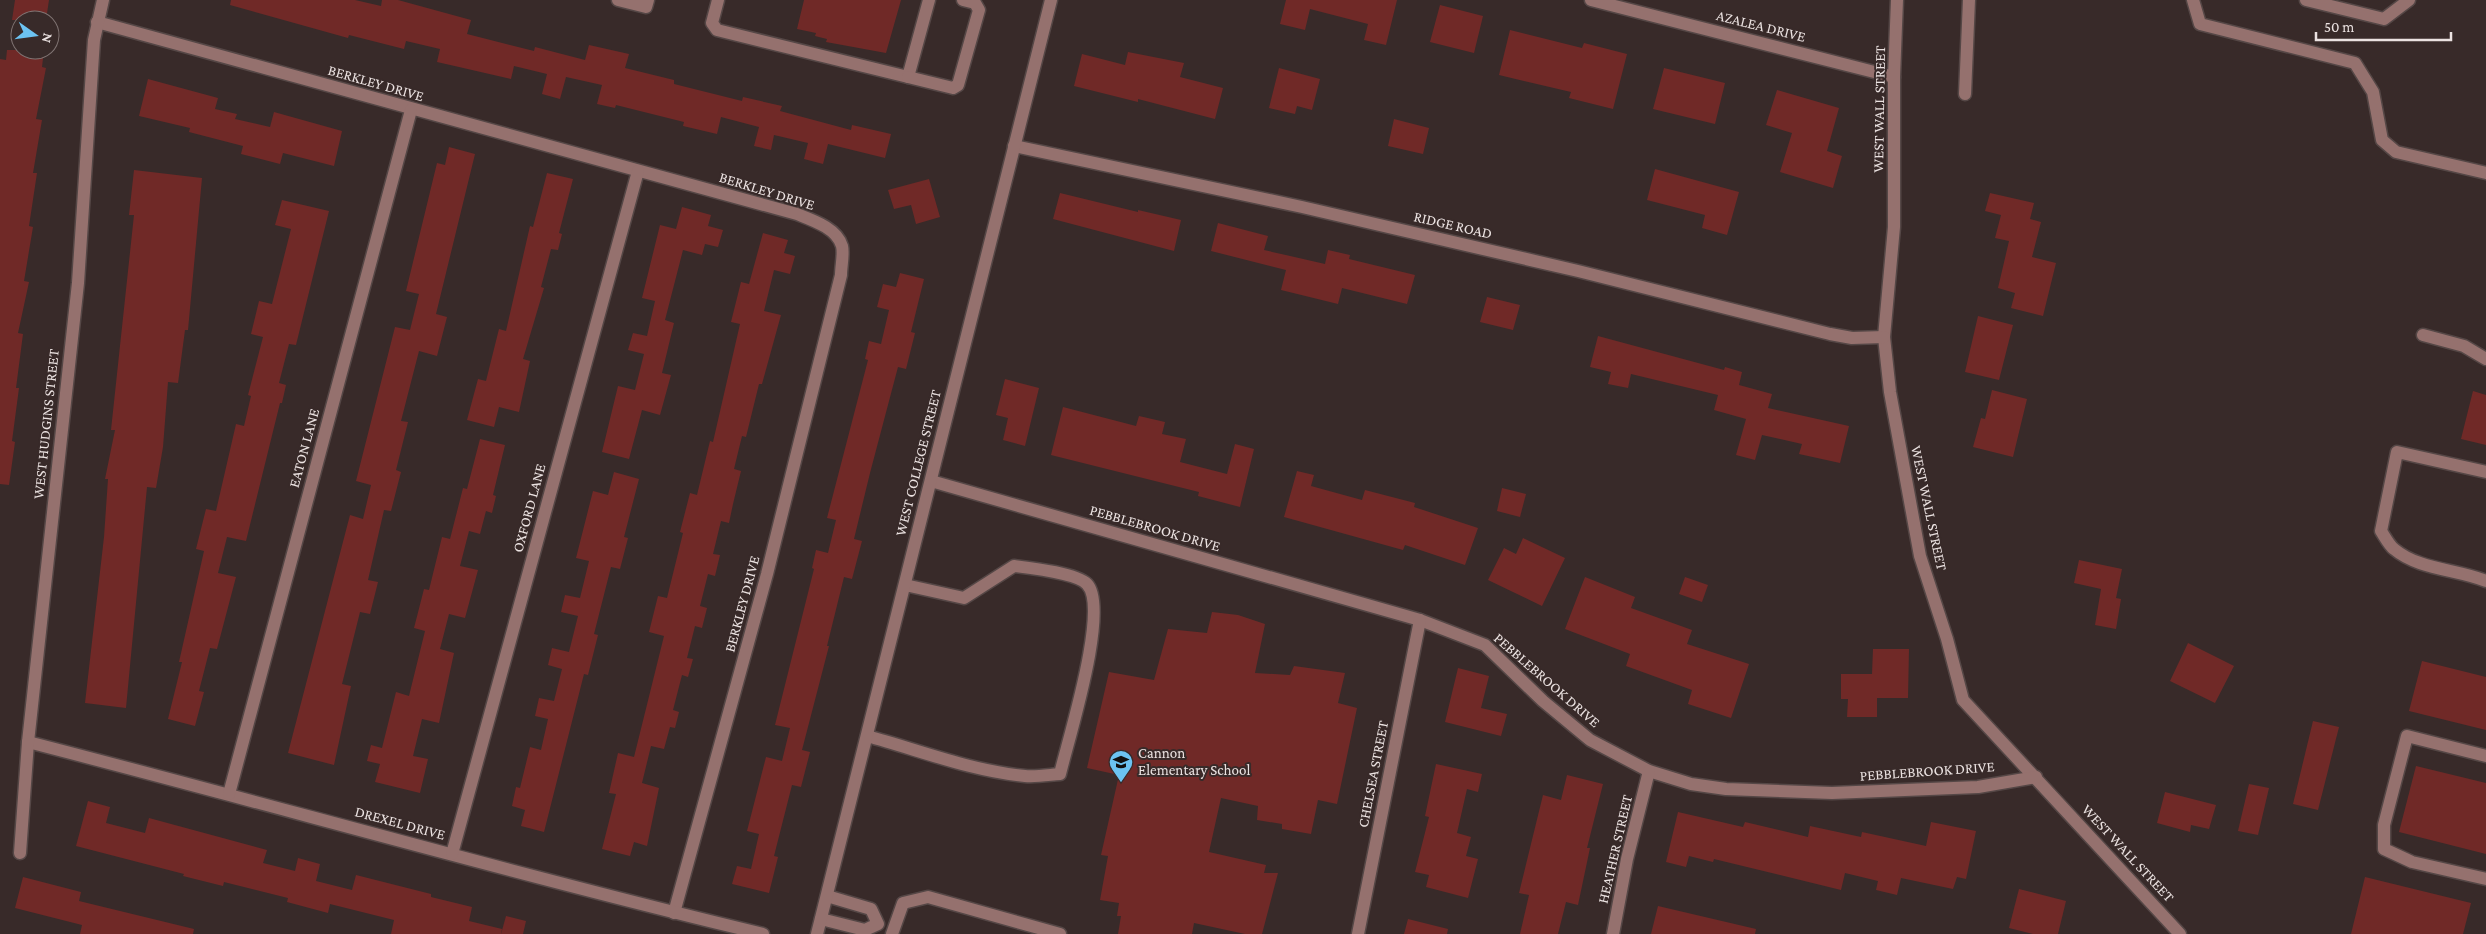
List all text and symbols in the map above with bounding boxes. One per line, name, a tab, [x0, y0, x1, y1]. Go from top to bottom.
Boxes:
street label: AZALEA DRIVE	[1715, 7, 1807, 45]
north arrow	[10, 10, 60, 60]
scale bar	[2316, 10, 2451, 42]
text: 50 m	[2324, 19, 2354, 35]
text: N	[39, 32, 57, 45]
street label: WEST WALL STREET	[1870, 45, 1888, 173]
street label: BERKLEY DRIVE	[326, 62, 426, 104]
street label: BERKLEY DRIVE	[717, 169, 817, 213]
street label: RIDGE ROAD	[1412, 208, 1494, 242]
street label: WEST HUDGINS STREET	[30, 348, 62, 500]
street label: WEST COLLEGE STREET	[892, 388, 944, 538]
street label: EATON LANE	[286, 407, 322, 489]
street label: WEST WALL STREET	[1908, 444, 1950, 572]
street label: OXFORD LANE	[510, 462, 548, 554]
street label: PEBBLEBROOK DRIVE	[1088, 502, 1222, 554]
street label: BERKLEY DRIVE	[721, 554, 763, 654]
street label: PEBBLEBROOK DRIVE	[1491, 630, 1603, 730]
street label: CHELSEA STREET	[1355, 719, 1391, 829]
place label: Cannon Elementary School	[1138, 745, 1250, 779]
school or university icon: Cannon Elementary School	[1108, 749, 1134, 783]
street label: PEBBLEBROOK DRIVE	[1859, 758, 1995, 784]
street label: HEATHER STREET	[1595, 793, 1635, 905]
street label: WEST WALL STREET	[2079, 801, 2177, 905]
street label: DREXEL DRIVE	[353, 803, 447, 843]

